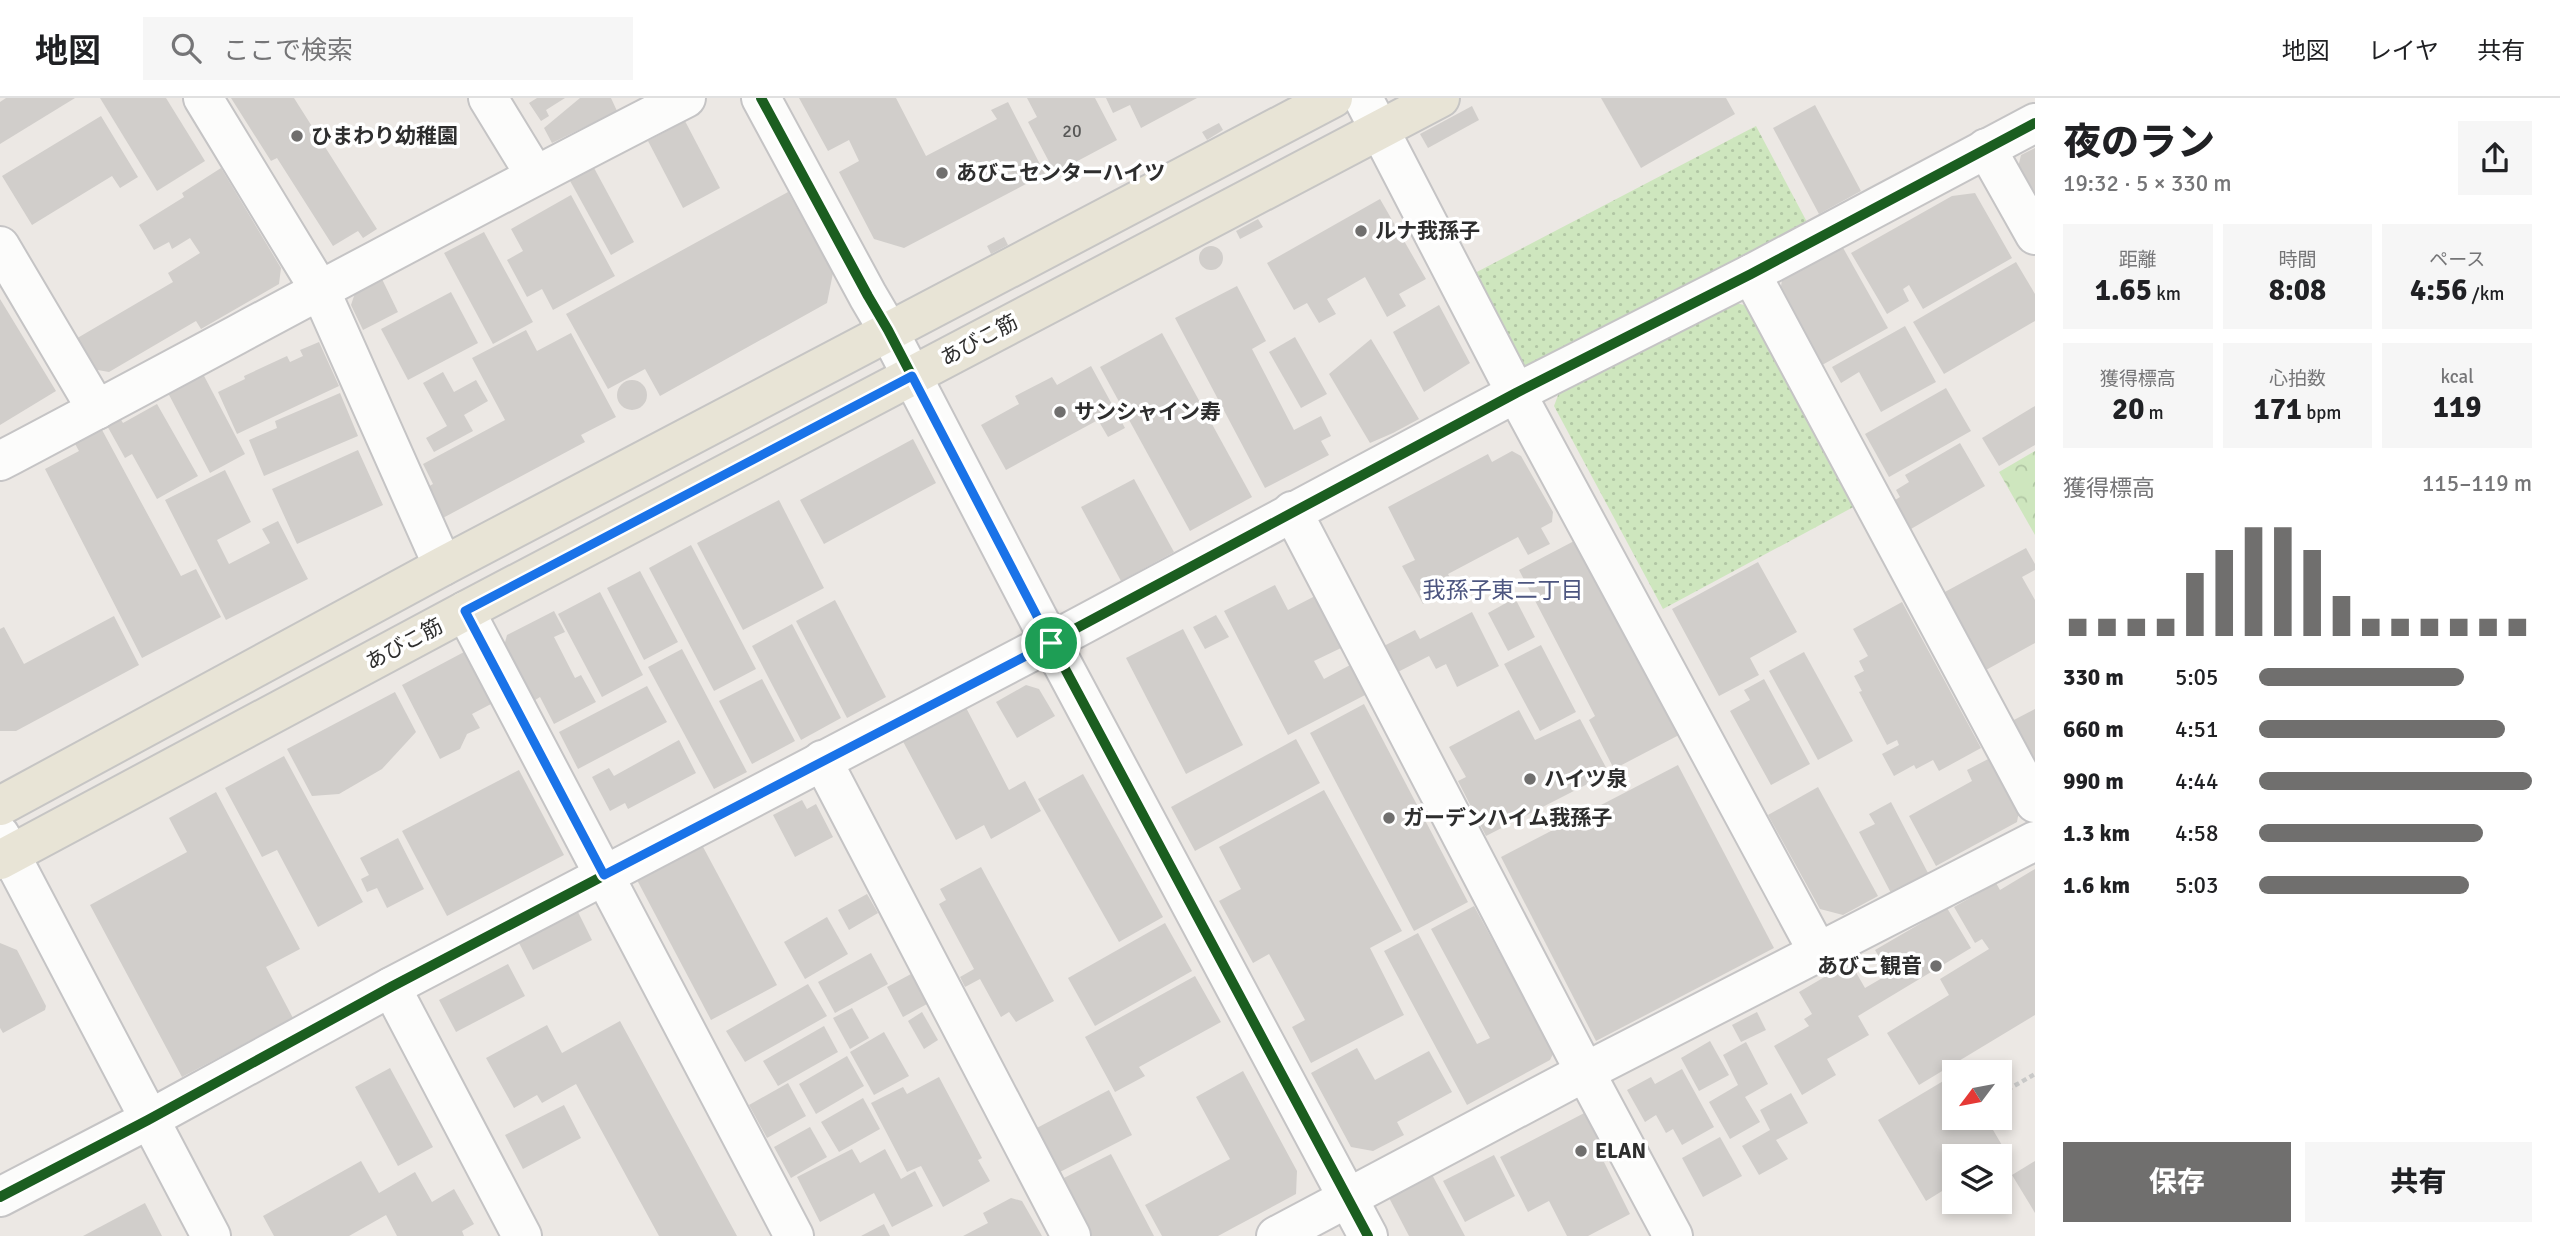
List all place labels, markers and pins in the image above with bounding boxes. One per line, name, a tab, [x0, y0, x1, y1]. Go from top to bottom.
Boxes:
place label: ひまわり幼稚園	[311, 123, 458, 149]
marker: ひまわり幼稚園	[289, 128, 305, 144]
place label: あびこセンターハイツ	[956, 160, 1165, 186]
marker: あびこセンターハイツ	[934, 165, 950, 181]
place label: ルナ我孫子	[1375, 218, 1480, 244]
marker: ルナ我孫子	[1353, 223, 1369, 239]
place label: サンシャイン寿	[1074, 399, 1221, 425]
marker: サンシャイン寿	[1052, 404, 1068, 420]
pin	[1021, 613, 1081, 673]
place label: ハイツ泉	[1544, 766, 1628, 792]
marker: ハイツ泉	[1522, 771, 1538, 787]
place label: ガーデンハイム我孫子	[1403, 805, 1612, 831]
marker: ガーデンハイム我孫子	[1381, 810, 1397, 826]
place label: あびこ観音	[1817, 953, 1922, 979]
marker: あびこ観音	[1928, 958, 1944, 974]
place label: ELAN	[1595, 1138, 1646, 1164]
marker: ELAN	[1573, 1143, 1589, 1159]

